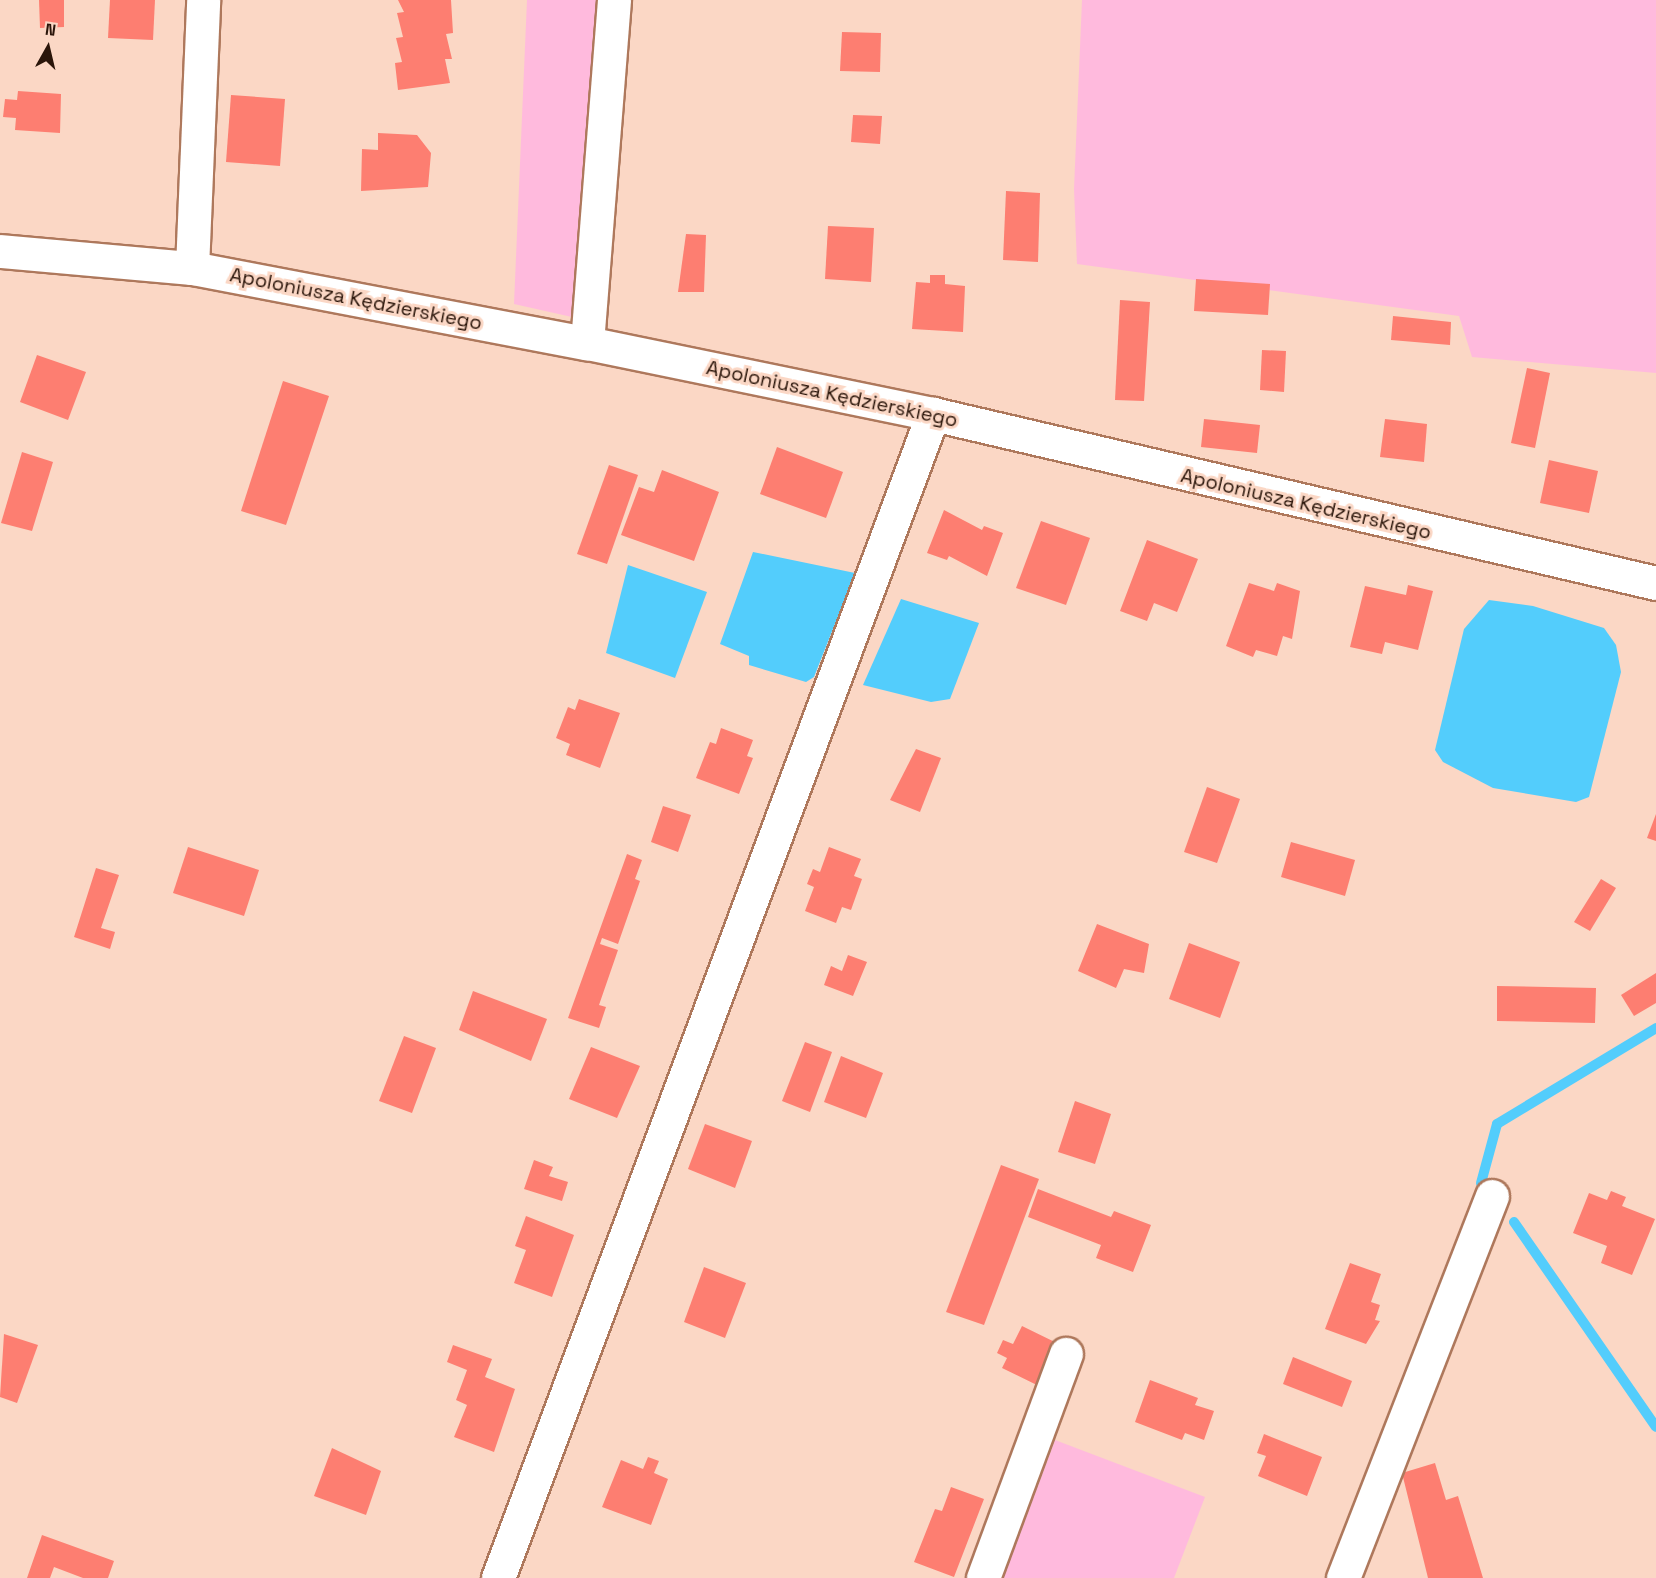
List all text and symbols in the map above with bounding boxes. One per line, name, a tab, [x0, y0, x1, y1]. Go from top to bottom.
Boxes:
north arrow	[18, 18, 78, 78]
text: N	[44, 19, 57, 41]
street label: Apoloniusza Kędzierskiego	[228, 263, 484, 335]
street label: Apoloniusza Kędzierskiego	[704, 356, 960, 432]
street label: Apoloniusza Kędzierskiego	[1178, 463, 1434, 545]

